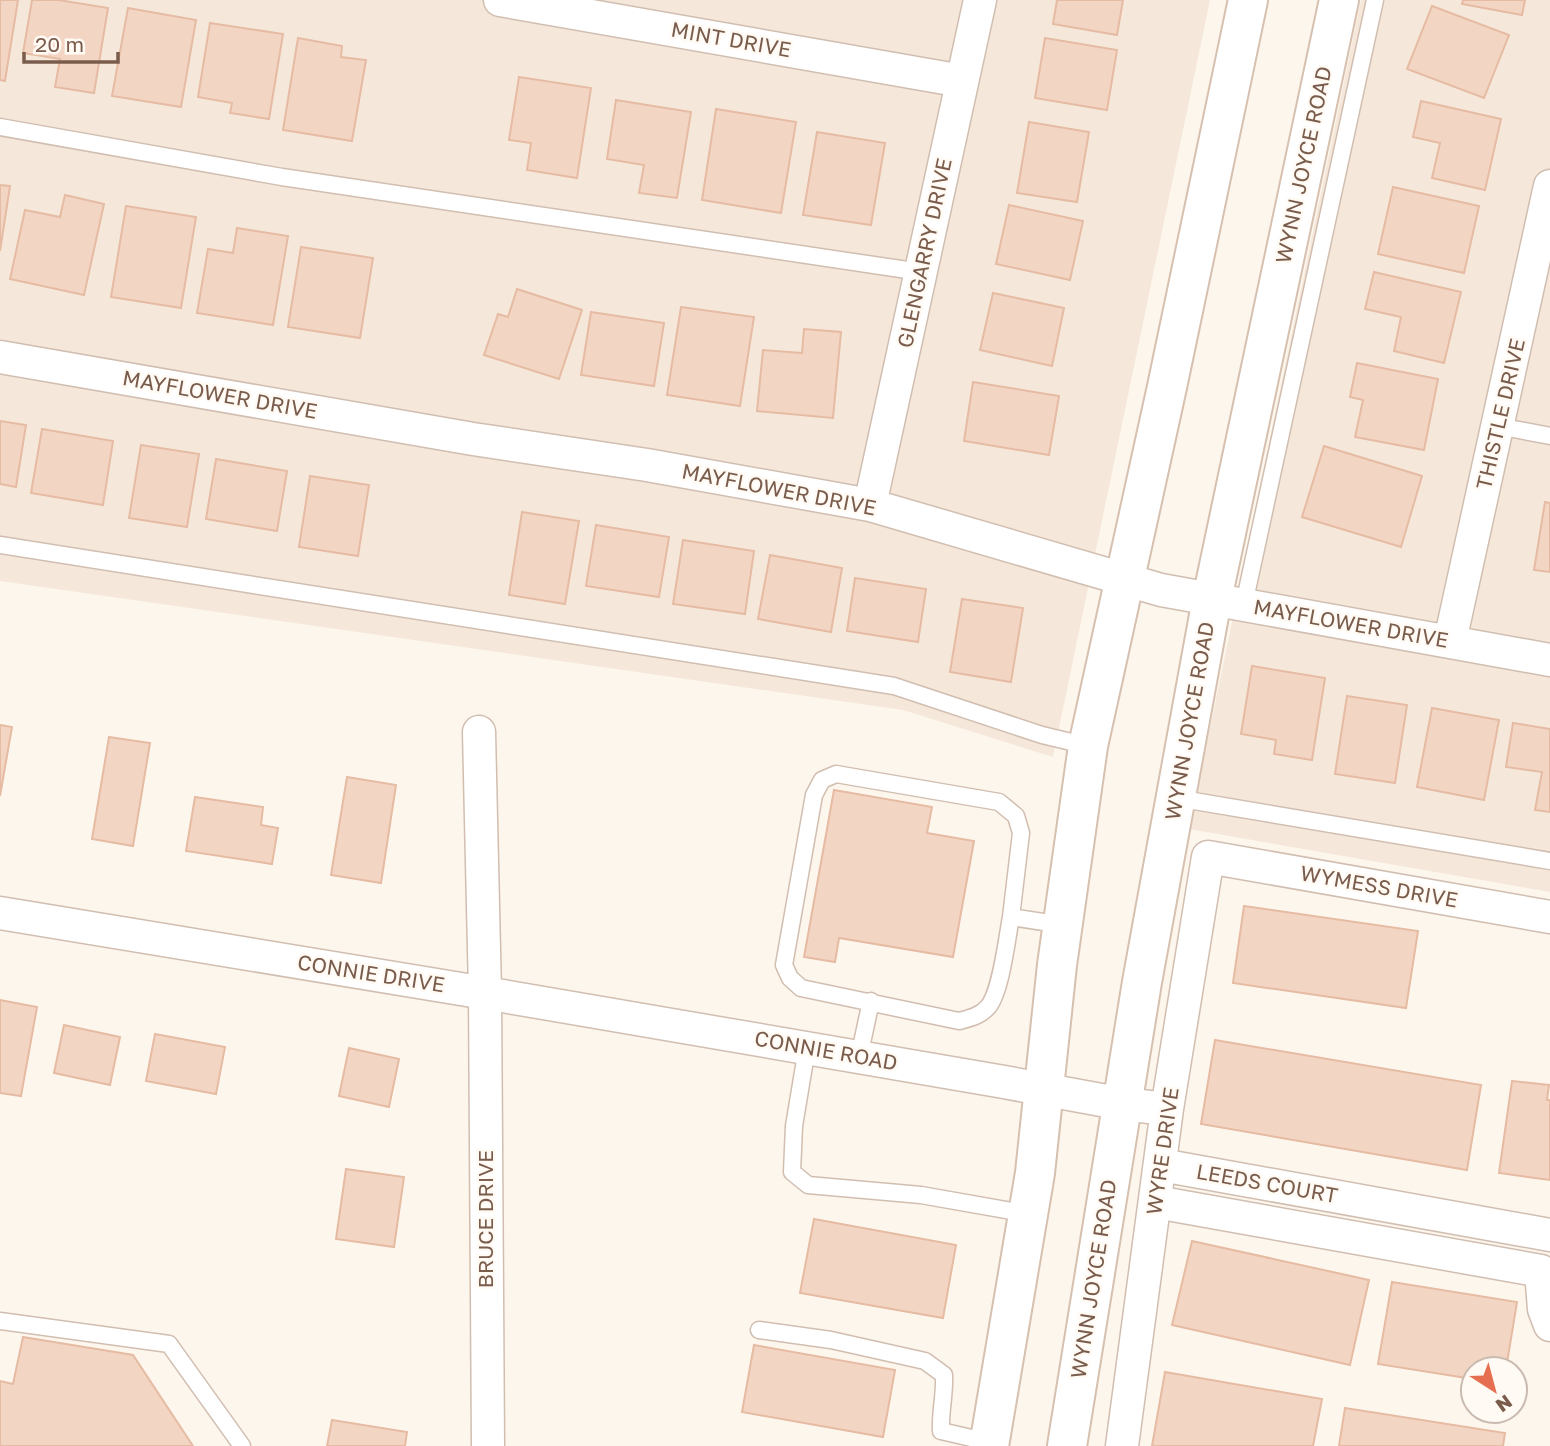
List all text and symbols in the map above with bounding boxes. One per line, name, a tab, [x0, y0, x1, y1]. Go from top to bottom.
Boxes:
street label: MINT DRIVE	[669, 16, 793, 62]
scale bar	[24, 21, 119, 65]
text: 20 m	[35, 31, 84, 57]
street label: WYNN JOYCE ROAD	[1269, 64, 1337, 266]
street label: GLENGARRY DRIVE	[891, 156, 957, 350]
street label: THISTLE DRIVE	[1470, 336, 1530, 492]
street label: MAYFLOWER DRIVE	[121, 364, 320, 424]
street label: MAYFLOWER DRIVE	[680, 457, 879, 521]
street label: MAYFLOWER DRIVE	[1252, 593, 1451, 653]
street label: WYNN JOYCE ROAD	[1159, 620, 1219, 822]
street label: WYMESS DRIVE	[1298, 859, 1460, 913]
street label: CONNIE DRIVE	[296, 949, 447, 997]
street label: CONNIE ROAD	[753, 1025, 900, 1075]
street label: WYRE DRIVE	[1140, 1085, 1184, 1216]
street label: BRUCE DRIVE	[472, 1150, 498, 1288]
street label: LEEDS COURT	[1194, 1158, 1340, 1208]
street label: WYNN JOYCE ROAD	[1064, 1178, 1122, 1380]
north arrow	[1459, 1355, 1529, 1425]
text: N	[1492, 1391, 1517, 1418]

